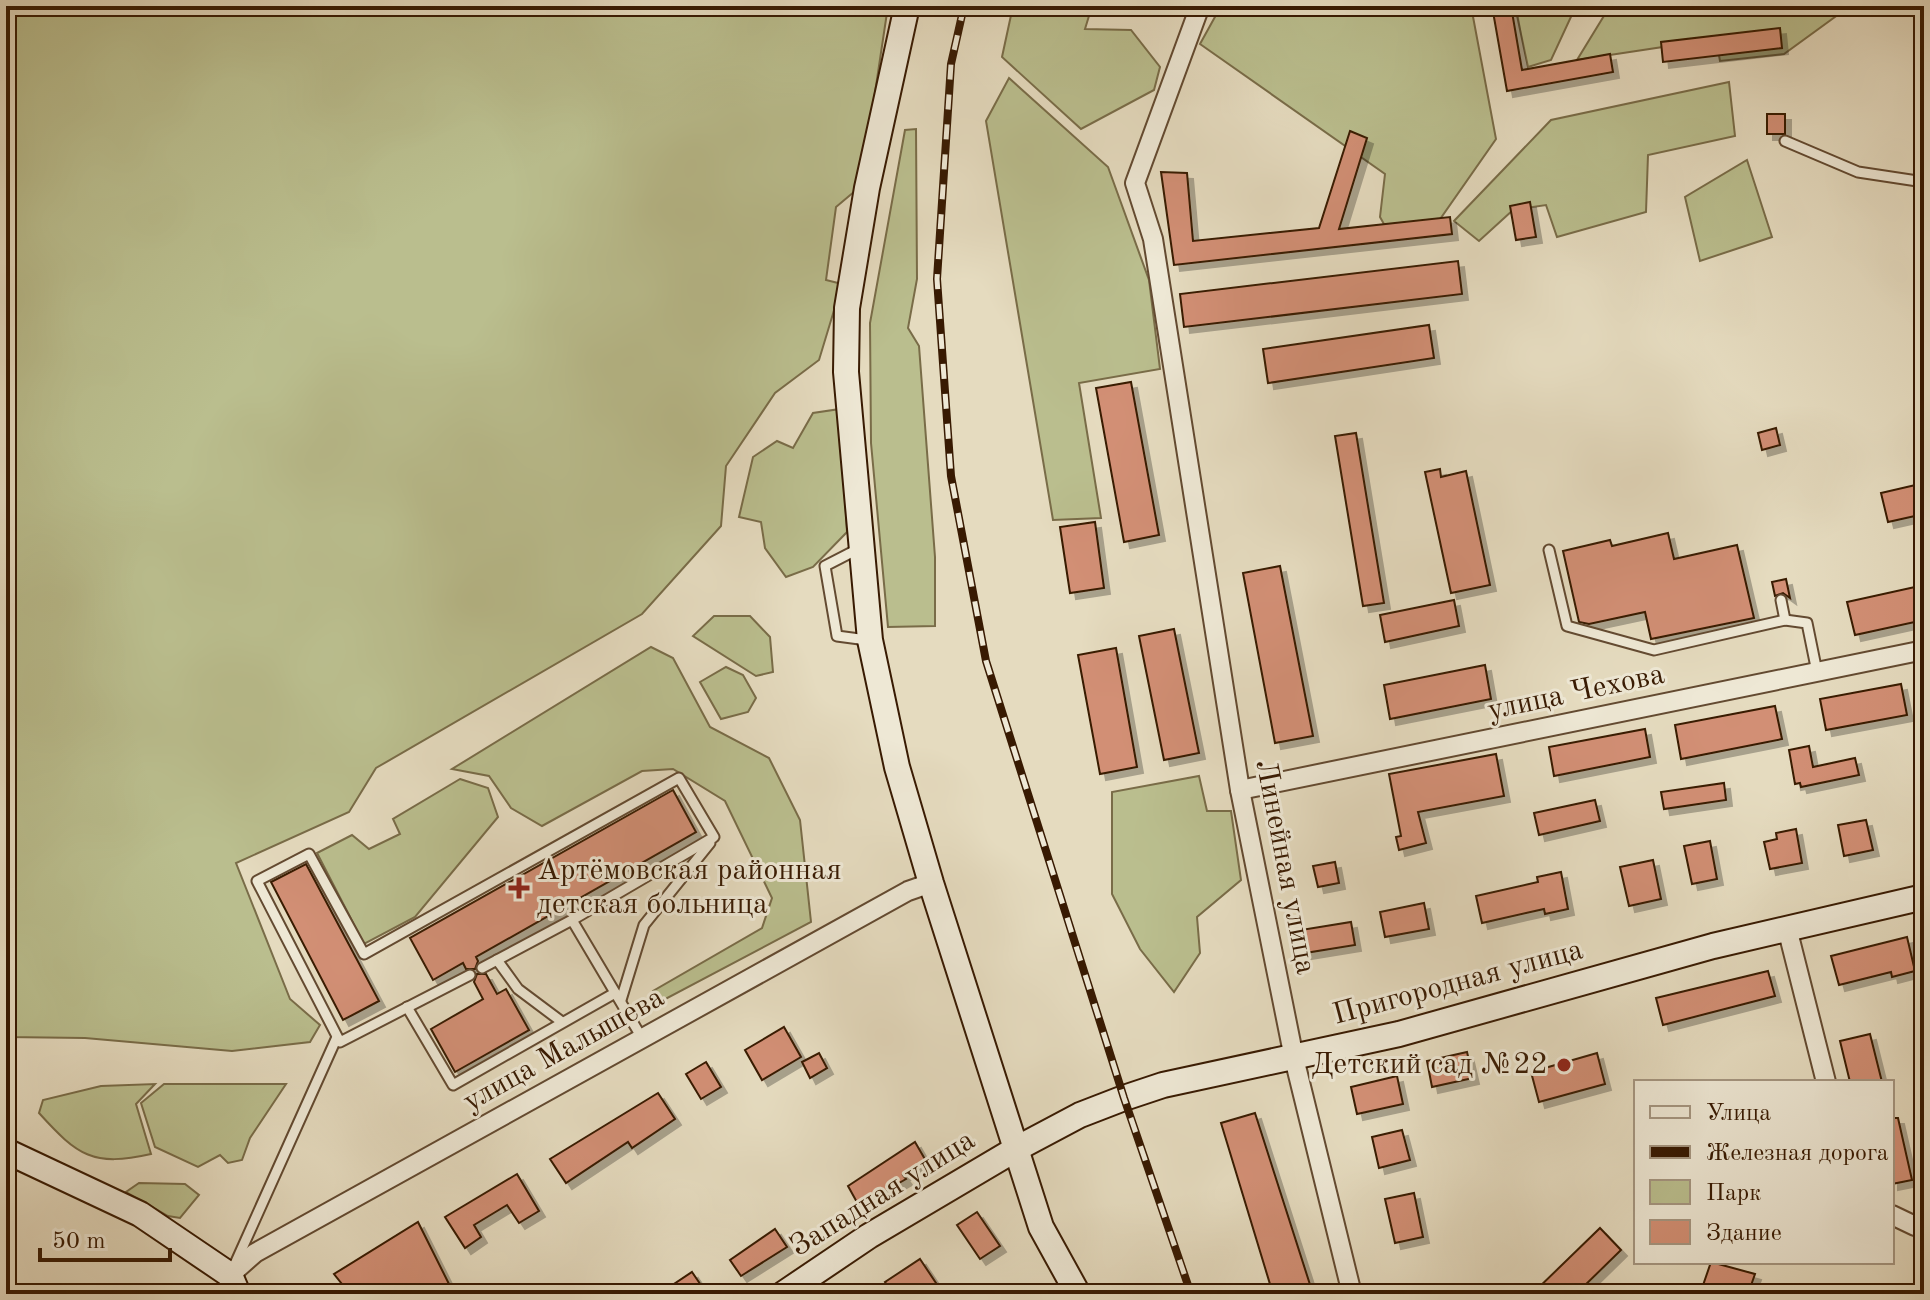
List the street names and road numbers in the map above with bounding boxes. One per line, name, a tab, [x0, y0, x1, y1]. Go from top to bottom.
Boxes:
street label: улица Чехова	[1485, 660, 1667, 726]
street label: Линейная улица	[1249, 757, 1321, 977]
street label: Пригородная улица	[1330, 935, 1587, 1031]
street label: улица Малышева	[459, 982, 670, 1118]
street label: Западная улица	[785, 1125, 981, 1263]

